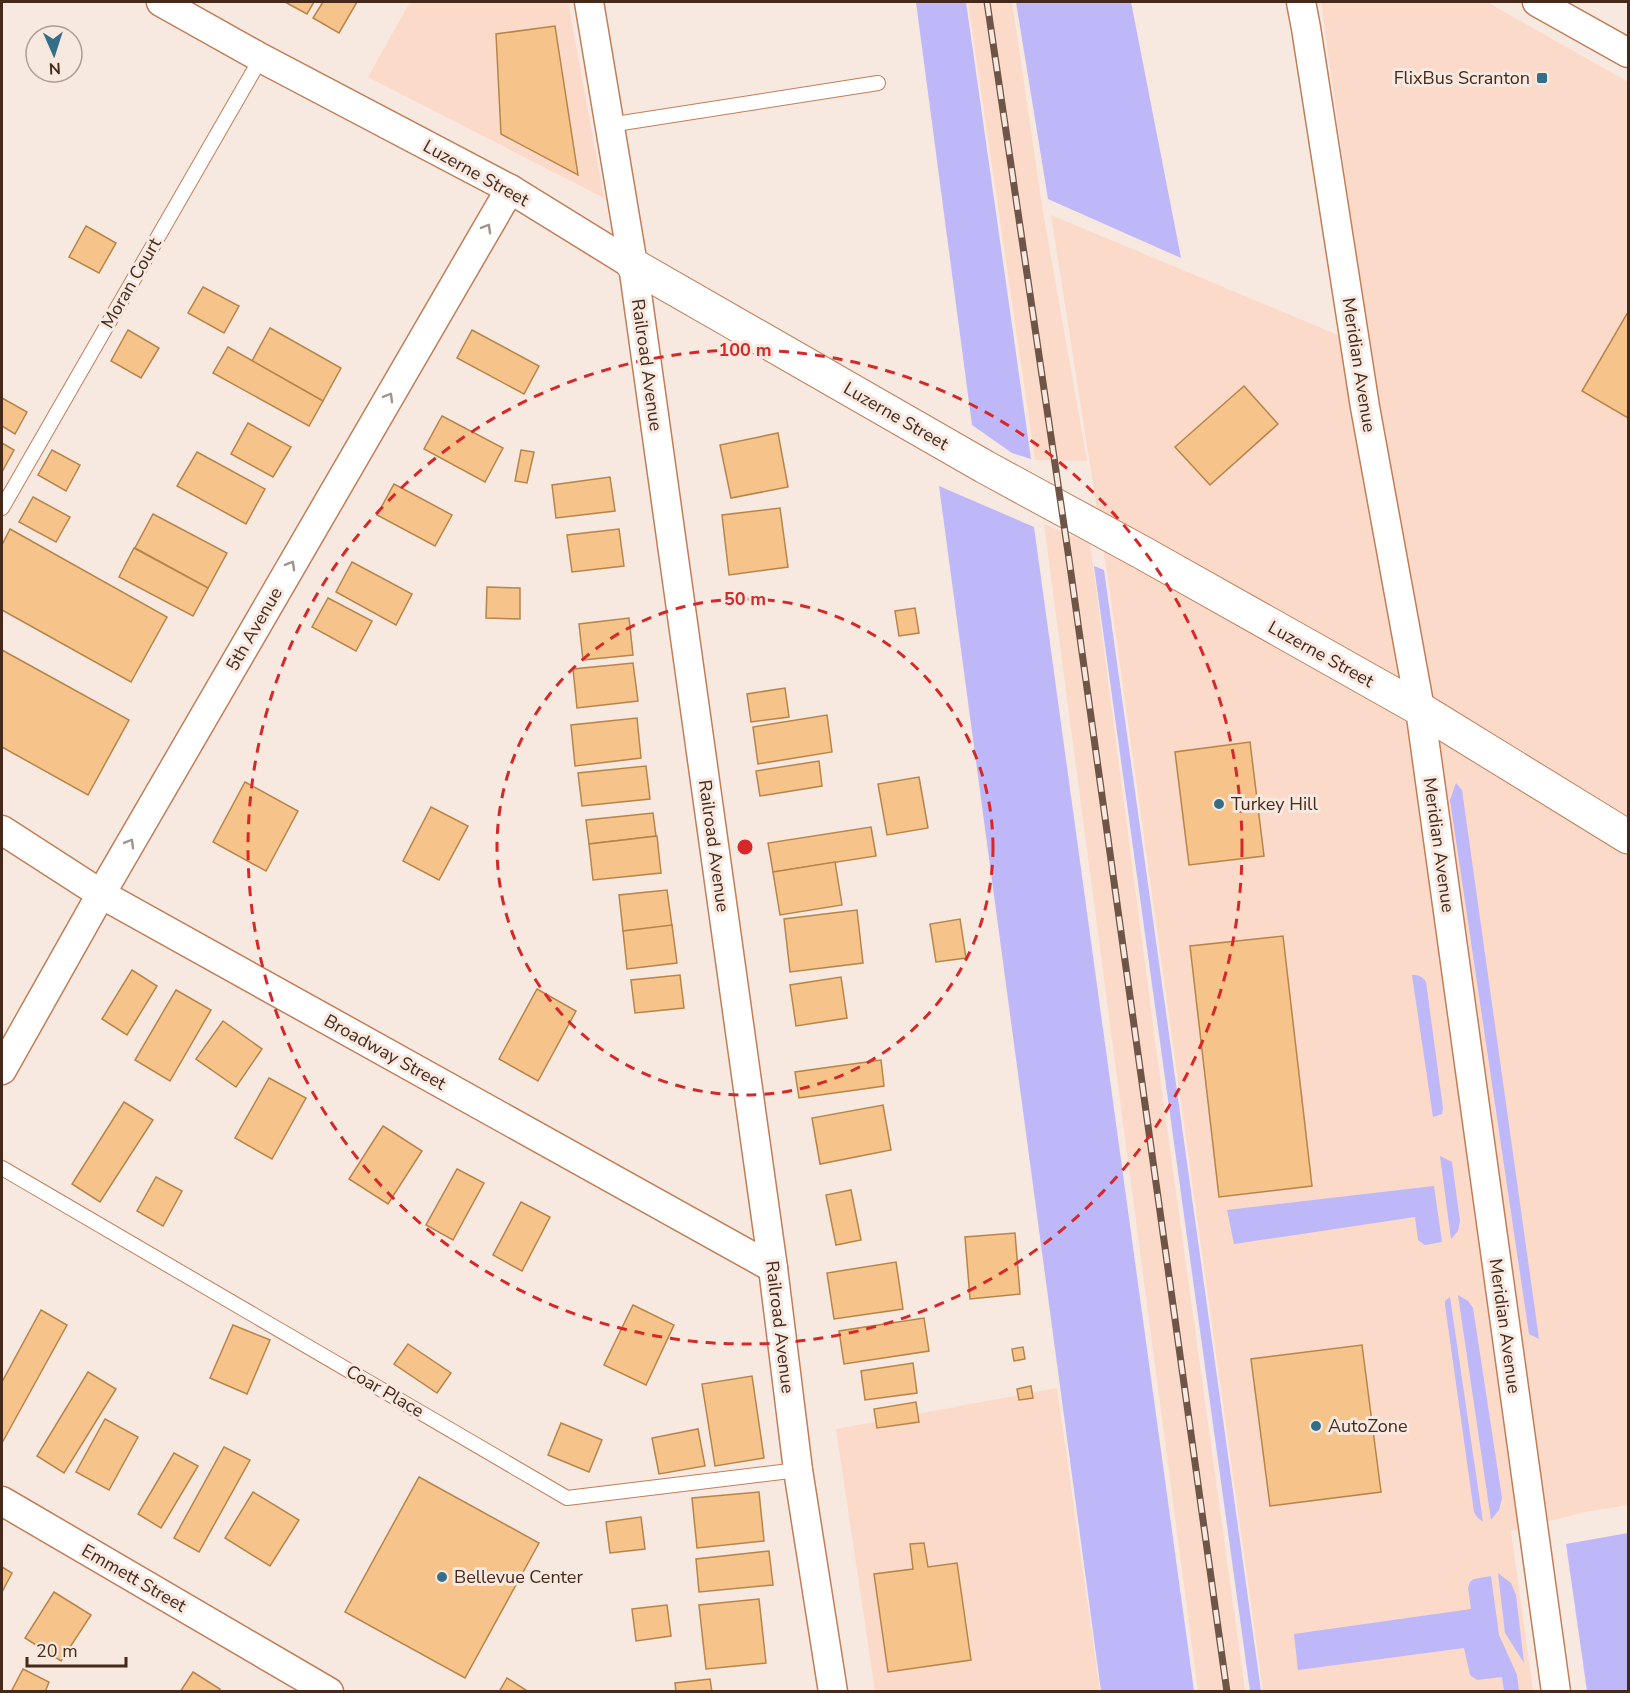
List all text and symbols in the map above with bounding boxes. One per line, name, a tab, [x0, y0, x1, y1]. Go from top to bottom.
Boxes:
north arrow	[24, 24, 84, 84]
text: N	[48, 57, 61, 79]
place label: FlixBus Scranton	[1394, 66, 1530, 90]
marker: FlixBus Scranton	[1535, 71, 1549, 85]
street label: Luzerne Street	[419, 134, 534, 212]
one-way arrow	[480, 224, 492, 234]
street label: Moran Court	[95, 233, 167, 333]
street label: Meridian Avenue	[1337, 296, 1381, 434]
street label: Railroad Avenue	[626, 297, 668, 433]
text: 100 m	[718, 338, 772, 362]
street label: Luzerne Street	[839, 376, 953, 456]
one-way arrow	[382, 393, 394, 403]
one-way arrow	[284, 561, 296, 572]
street label: 5th Avenue	[220, 583, 288, 675]
text: 50 m	[724, 587, 766, 611]
street label: Luzerne Street	[1264, 615, 1379, 693]
street label: Meridian Avenue	[1418, 776, 1460, 914]
street label: Railroad Avenue	[693, 778, 735, 914]
place label: Turkey Hill	[1231, 792, 1318, 816]
marker: Turkey Hill	[1212, 797, 1226, 811]
centre of rings	[735, 837, 755, 857]
one-way arrow	[123, 839, 134, 849]
street label: Broadway Street	[320, 1009, 451, 1096]
street label: Meridian Avenue	[1484, 1257, 1526, 1395]
street label: Railroad Avenue	[760, 1259, 800, 1395]
street label: Coar Place	[342, 1359, 428, 1423]
place label: AutoZone	[1328, 1414, 1408, 1438]
marker: AutoZone	[1309, 1419, 1323, 1433]
street label: Emmett Street	[77, 1538, 191, 1618]
place label: Bellevue Center	[454, 1565, 583, 1589]
marker: Bellevue Center	[435, 1570, 449, 1584]
scale bar	[27, 1630, 126, 1668]
text: 20 m	[36, 1639, 78, 1663]

